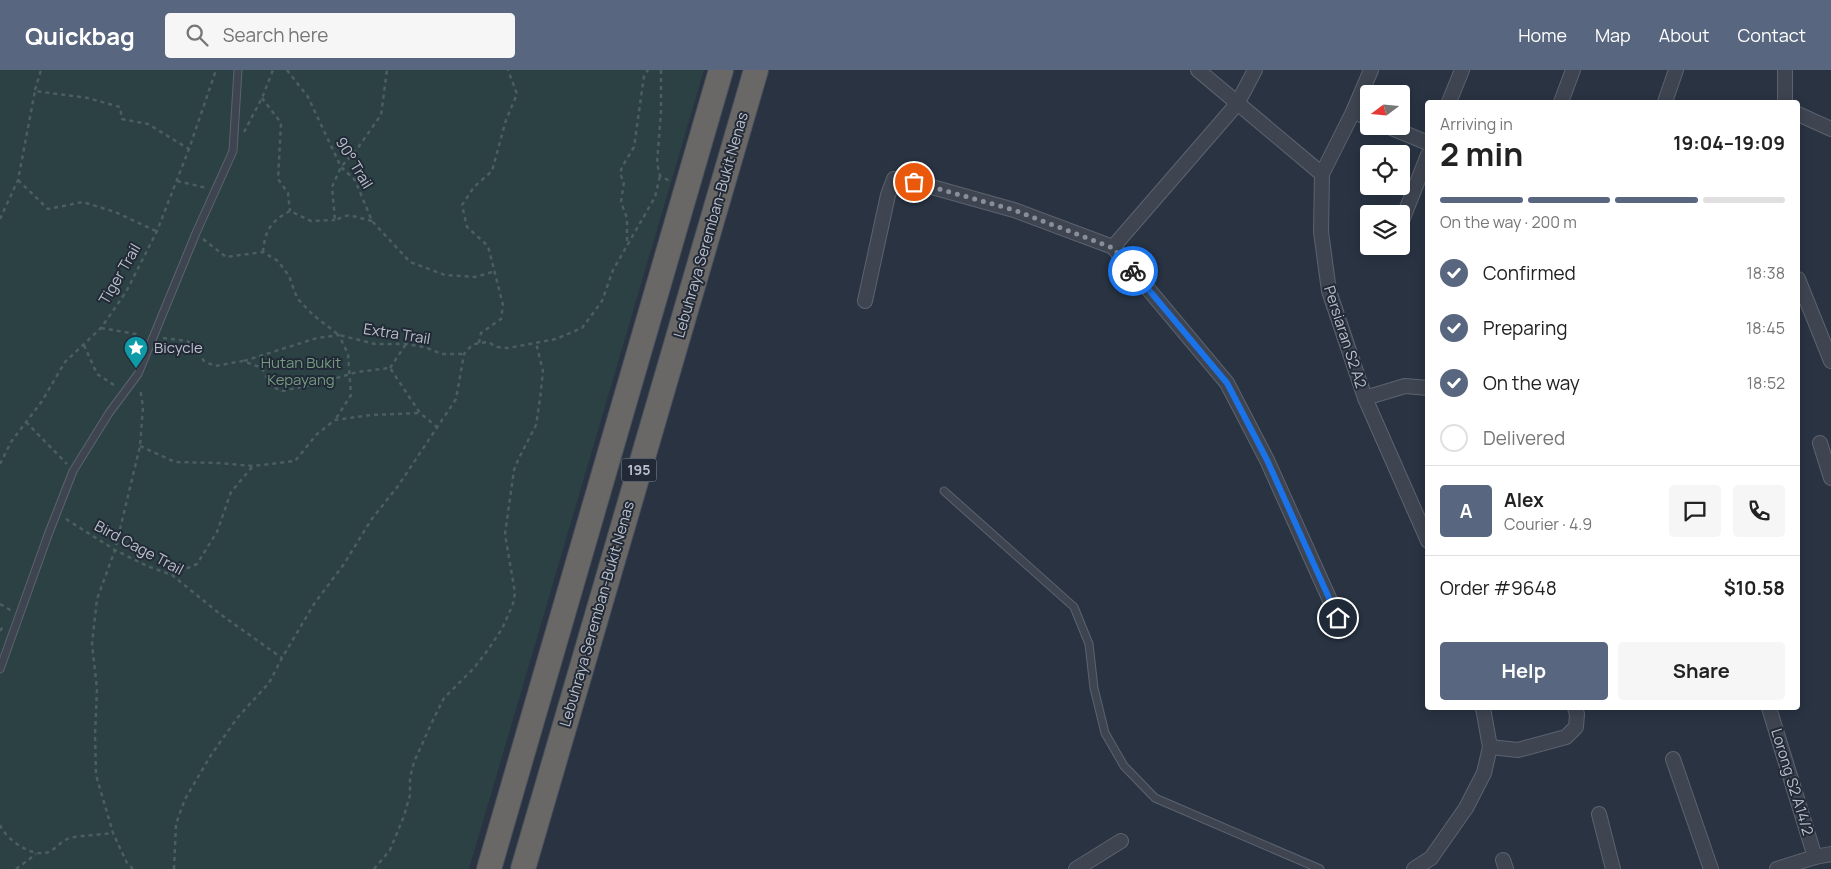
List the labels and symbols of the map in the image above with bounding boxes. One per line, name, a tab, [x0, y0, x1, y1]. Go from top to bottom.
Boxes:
north arrow	[1360, 85, 1410, 135]
street label: Lebuhraya Seremban-Bukit Nenas	[668, 109, 753, 340]
street label: 90° Trail	[331, 133, 378, 193]
pin	[893, 161, 935, 203]
street label: Tiger Trail	[94, 239, 145, 308]
courier	[1108, 246, 1158, 296]
street label: Persiaran S2 A2	[1319, 283, 1372, 391]
street label: Extra Trail	[362, 318, 432, 349]
place icon: Bicycle	[123, 335, 149, 369]
place label: Bicycle	[154, 337, 203, 358]
park label: Hutan Bukit Kepayang	[261, 352, 341, 390]
road number: 195	[622, 458, 656, 482]
street label: Lebuhraya Seremban-Bukit Nenas	[554, 498, 639, 729]
street label: Bird Cage Trail	[91, 515, 188, 580]
pin	[1317, 597, 1359, 639]
street label: Lorong S2 A14/2	[1766, 726, 1819, 838]

